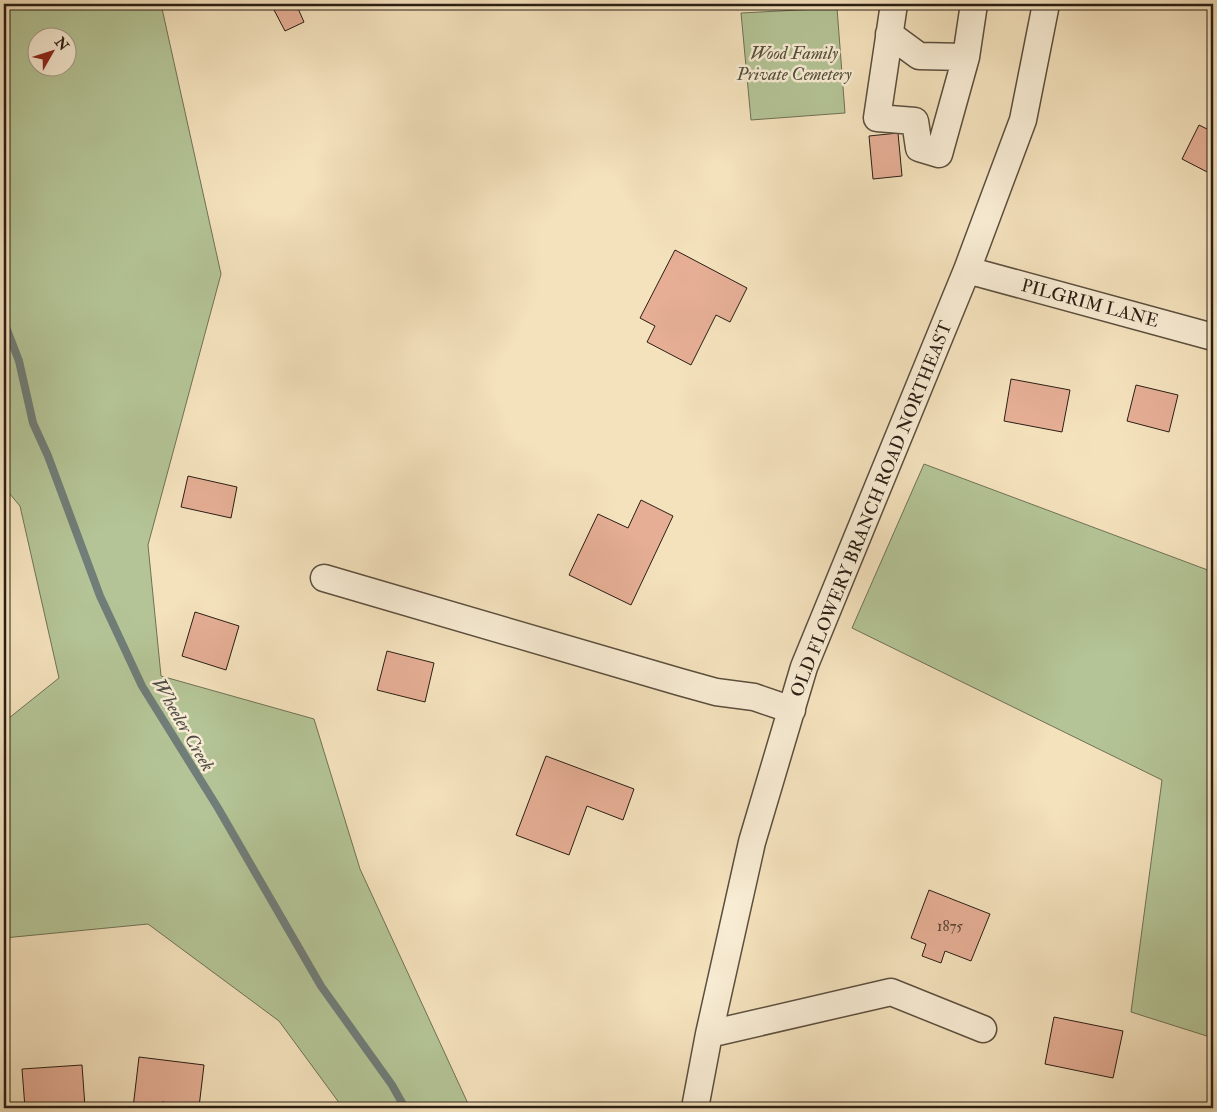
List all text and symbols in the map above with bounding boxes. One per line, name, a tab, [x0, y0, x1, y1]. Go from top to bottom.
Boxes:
north arrow	[28, 28, 78, 78]
text: N	[51, 33, 73, 55]
park label: Wood Family Private Cemetery	[735, 42, 852, 86]
street label: PILGRIM LANE	[1019, 274, 1161, 333]
street label: OLD FLOWERY BRANCH ROAD NORTHEAST	[785, 317, 958, 701]
water label: Wheeler Creek	[147, 673, 220, 776]
house number: 1875	[937, 917, 963, 936]

